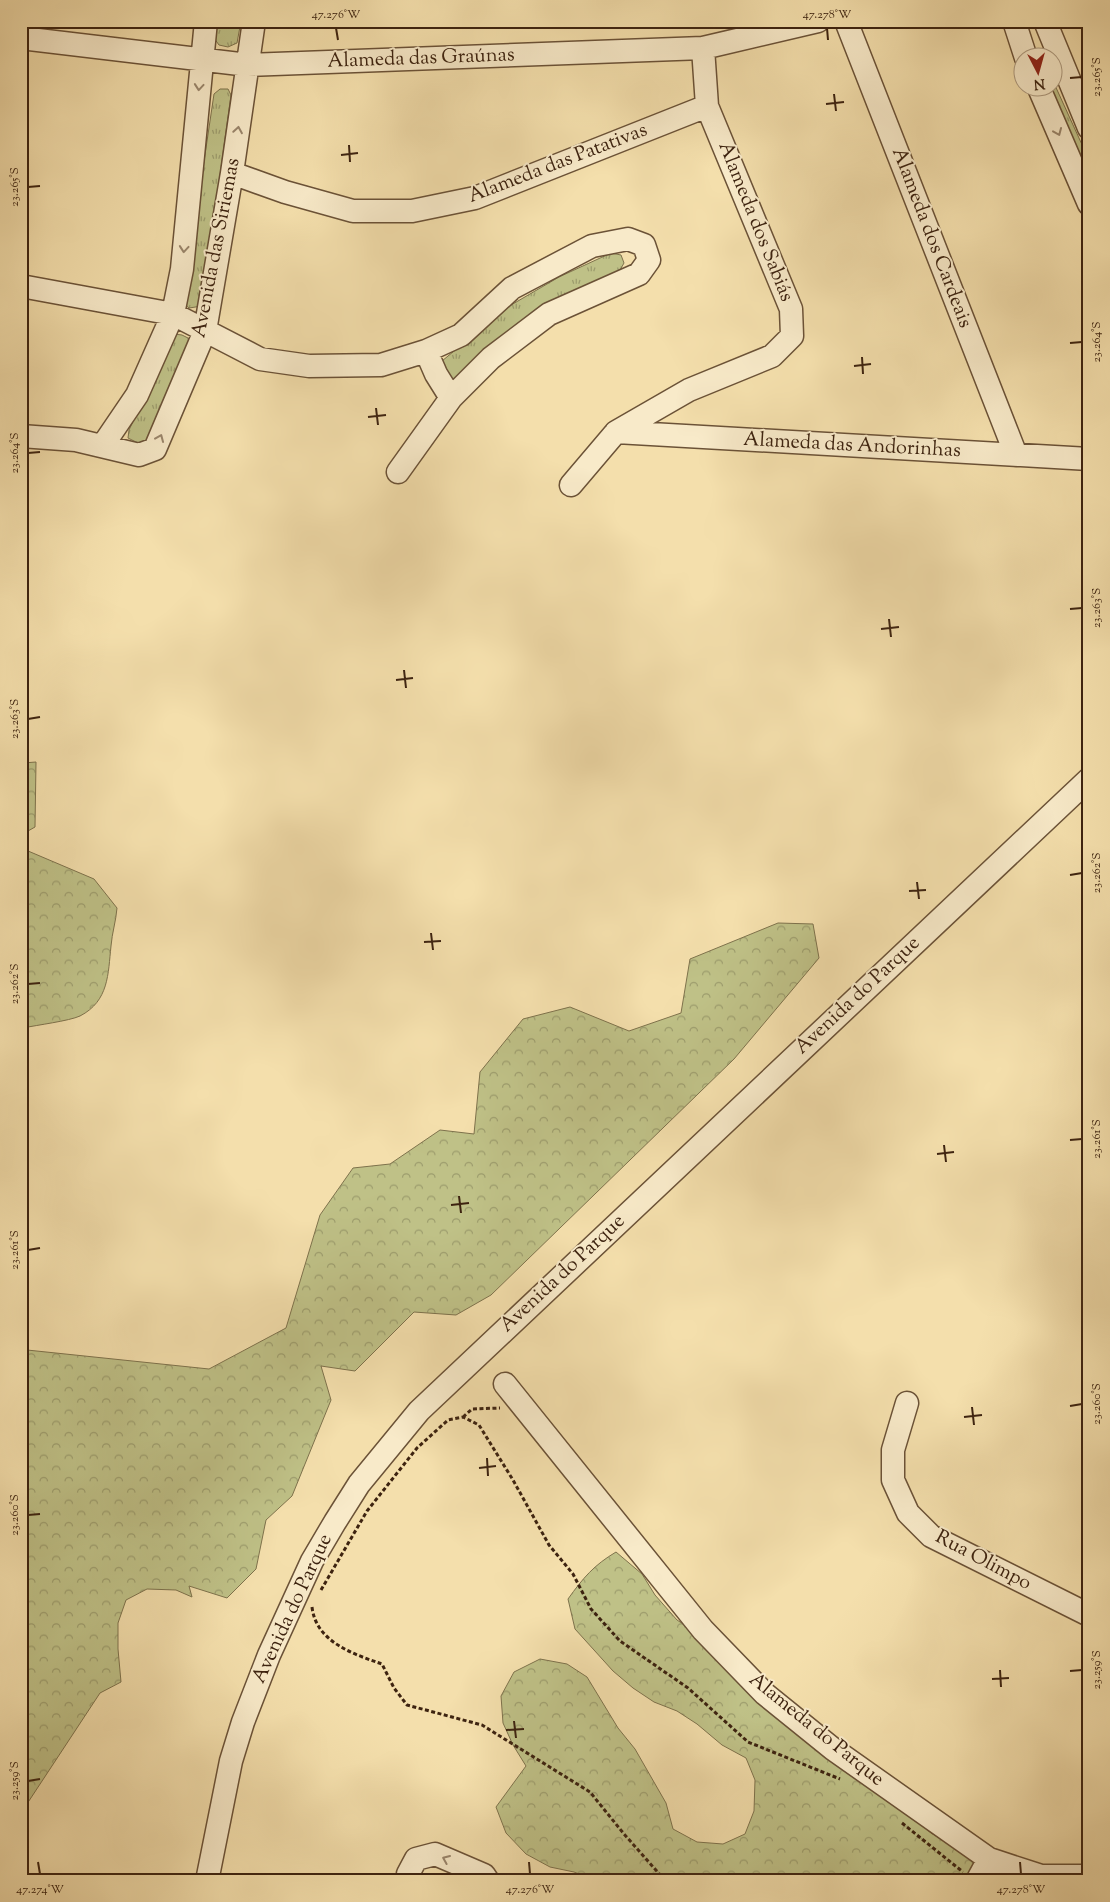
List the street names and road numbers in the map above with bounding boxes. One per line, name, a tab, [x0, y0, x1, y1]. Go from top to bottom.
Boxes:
street label: Alameda das Graúnas	[327, 41, 515, 77]
street label: Alameda das Patativas	[464, 116, 652, 212]
street label: Alameda dos Sabiás	[710, 138, 800, 307]
street label: Alameda dos Cardeais	[883, 144, 979, 333]
street label: Avenida das Siriemas	[185, 155, 249, 340]
street label: Alameda das Andorinhas	[742, 426, 962, 466]
street label: Avenida do Parque	[789, 930, 927, 1062]
street label: Avenida do Parque	[494, 1208, 632, 1340]
street label: Rua Olimpo	[930, 1523, 1036, 1599]
street label: Avenida do Parque	[246, 1529, 340, 1689]
street label: Alameda do Parque	[742, 1666, 890, 1794]

